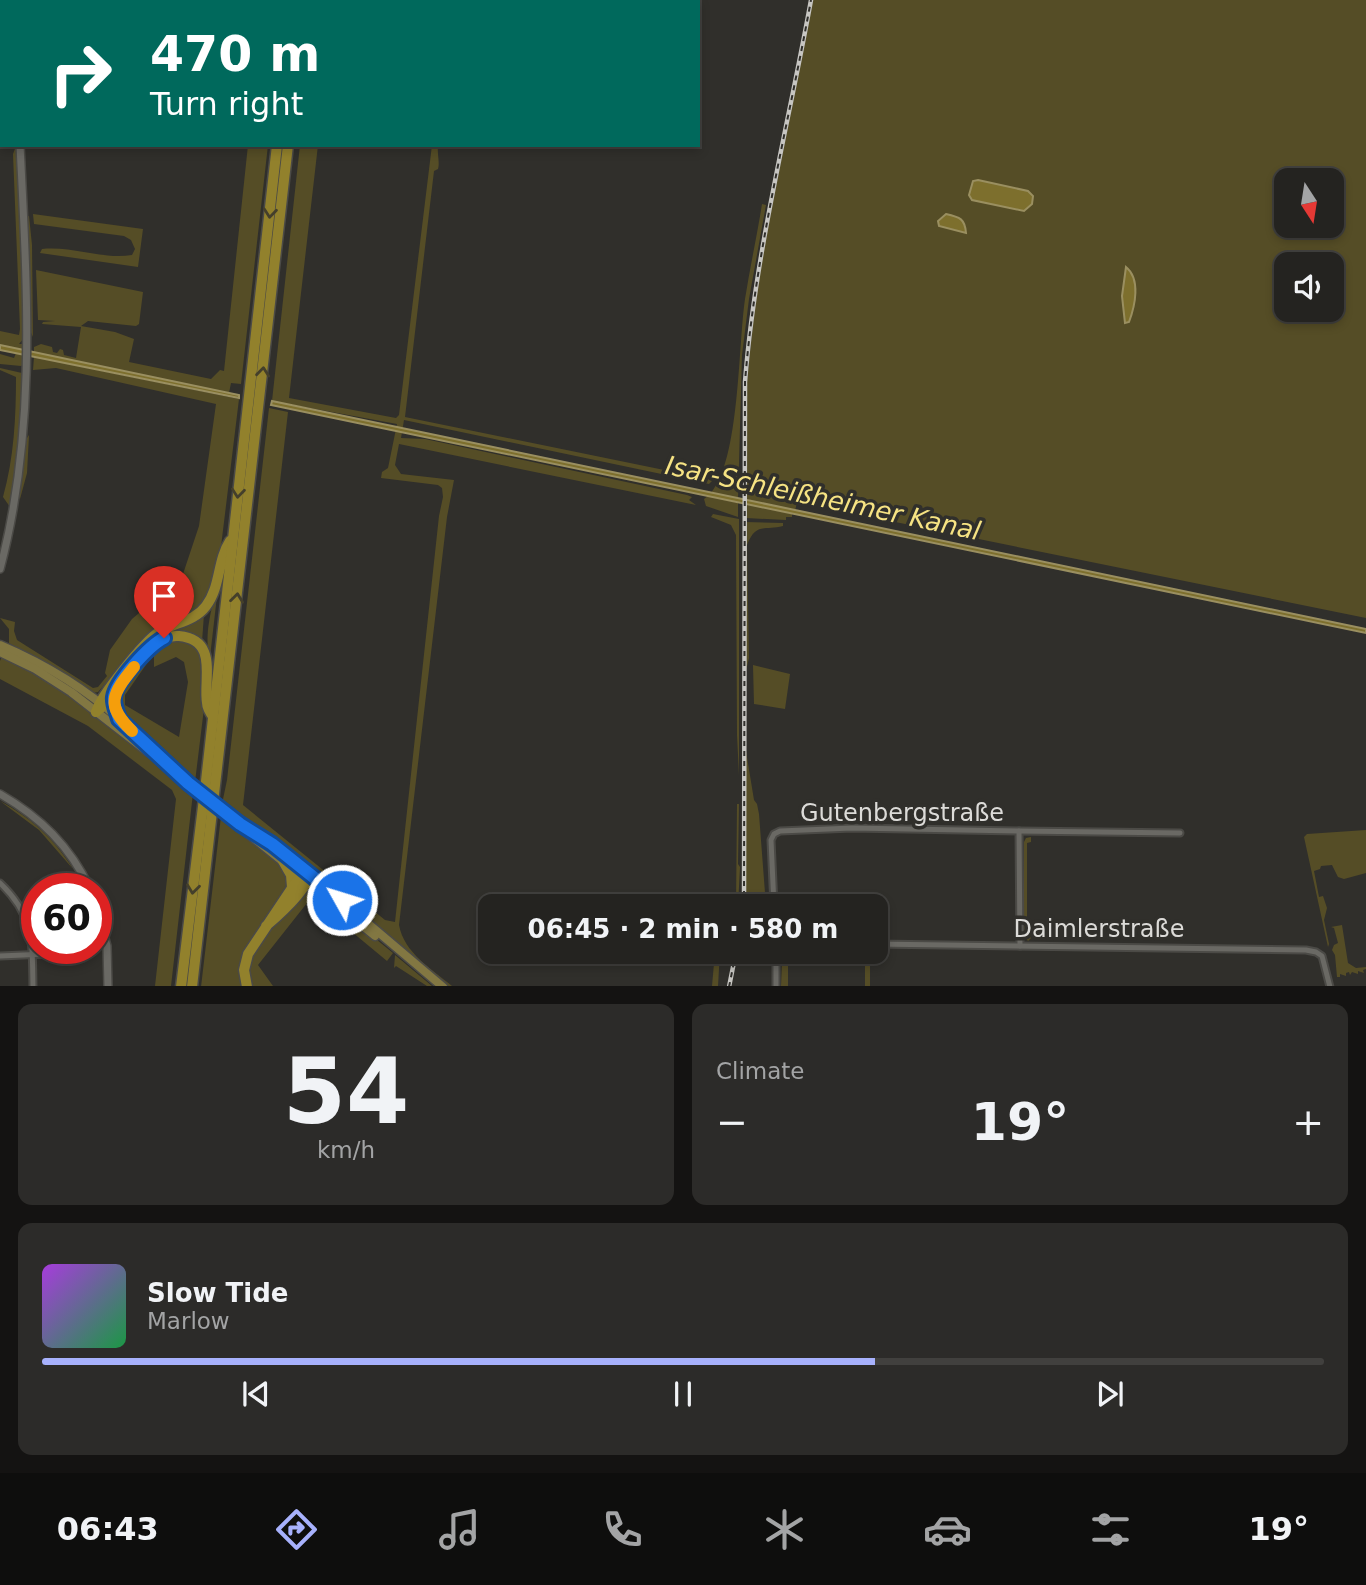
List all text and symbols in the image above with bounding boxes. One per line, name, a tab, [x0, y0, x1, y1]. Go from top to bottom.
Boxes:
text: 470 m	[150, 26, 320, 83]
icon: right	[35, 28, 126, 119]
text: Turn right	[150, 85, 303, 123]
north arrow	[1274, 168, 1344, 238]
map controls	[1274, 168, 1344, 322]
one-way arrow	[262, 207, 277, 219]
button: sound	[1274, 252, 1344, 322]
one-way arrow	[255, 366, 270, 377]
water label: Isar-Schleißheimer Kanal	[663, 450, 984, 546]
one-way arrow	[230, 487, 245, 499]
pin	[134, 566, 194, 638]
icon: arrive	[145, 577, 183, 615]
one-way arrow	[229, 592, 244, 603]
street label: Gutenbergstraße	[800, 799, 1004, 827]
position arrow	[305, 863, 379, 937]
speed limit sign: 60	[21, 873, 112, 964]
one-way arrow	[185, 883, 200, 895]
text: 06:45 · 2 min · 580 m	[528, 914, 838, 944]
street label: Daimlerstraße	[1014, 915, 1184, 943]
text: 54	[283, 1039, 409, 1144]
text: Climate	[716, 1058, 805, 1084]
text: 19°	[971, 1092, 1069, 1152]
text: −	[716, 1100, 748, 1144]
text: +	[1292, 1100, 1324, 1144]
text: km/h	[317, 1137, 375, 1163]
text: Slow Tide	[147, 1278, 288, 1308]
text: Marlow	[147, 1308, 230, 1334]
icon: previous	[237, 1375, 275, 1413]
icon: pause	[664, 1375, 702, 1413]
icon: next	[1091, 1375, 1129, 1413]
icon: directions	[272, 1505, 321, 1554]
icon: music	[435, 1505, 484, 1554]
icon: phone	[598, 1505, 647, 1554]
icon: climate	[760, 1505, 809, 1554]
icon: car	[923, 1505, 972, 1554]
icon: filters	[1086, 1505, 1135, 1554]
text: 06:43	[57, 1510, 159, 1548]
text: 19°	[1249, 1510, 1309, 1548]

